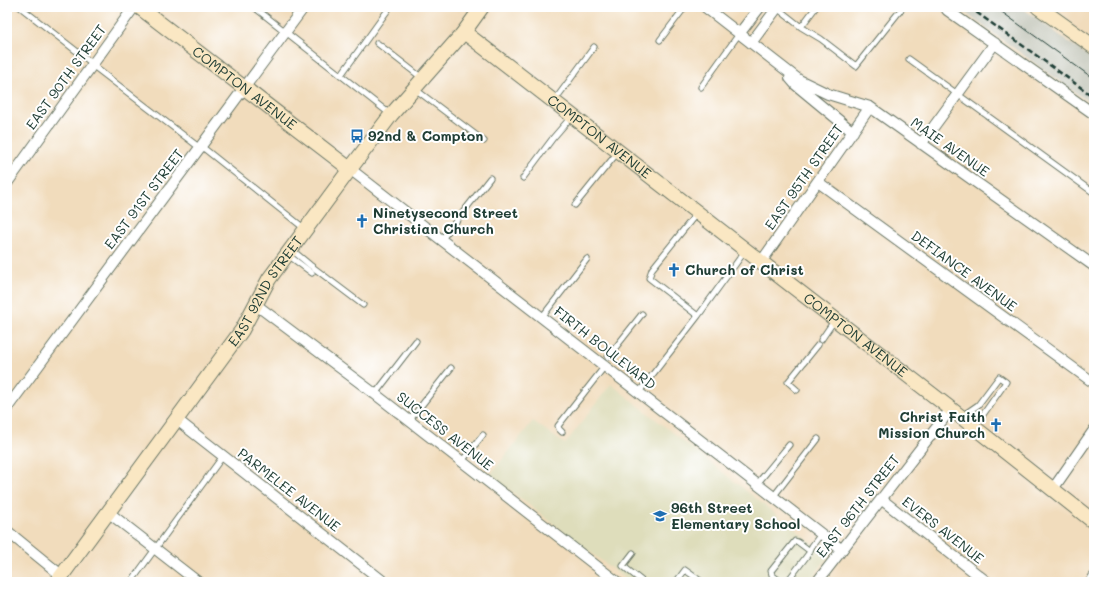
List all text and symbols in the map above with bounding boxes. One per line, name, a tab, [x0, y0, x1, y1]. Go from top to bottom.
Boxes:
street label: EAST 90TH STREET	[21, 20, 110, 133]
street label: COMPTON AVENUE	[189, 41, 301, 134]
street label: COMPTON AVENUE	[544, 90, 656, 183]
street label: MAIE AVENUE	[907, 112, 993, 181]
street label: EAST 95TH STREET	[760, 120, 847, 233]
place label: 92nd & Compton	[368, 126, 483, 145]
bus stop icon: 92nd & Compton	[349, 128, 365, 144]
street label: EAST 91ST STREET	[100, 144, 188, 253]
place label: Ninetysecond Street Christian Church	[373, 203, 518, 238]
church icon: Ninetysecond Street Christian Church	[354, 213, 370, 229]
street label: DEFIANCE AVENUE	[908, 226, 1021, 315]
street label: EAST 92ND STREET	[223, 232, 307, 350]
place label: Church of Christ	[685, 260, 804, 279]
church icon: Church of Christ	[666, 262, 682, 278]
street label: COMPTON AVENUE	[800, 288, 912, 381]
street label: FIRTH BOULEVARD	[550, 302, 660, 394]
street label: SUCCESS AVENUE	[393, 387, 498, 474]
place label: Christ Faith Mission Church	[878, 407, 985, 442]
church icon: Christ Faith Mission Church	[988, 417, 1004, 433]
street label: PARMELEE AVENUE	[234, 443, 345, 536]
street label: EAST 96TH STREET	[812, 450, 904, 561]
street label: EVERS AVENUE	[899, 492, 988, 567]
place label: 96th Street Elementary School	[671, 498, 800, 533]
school or university icon: 96th Street Elementary School	[652, 508, 668, 524]

